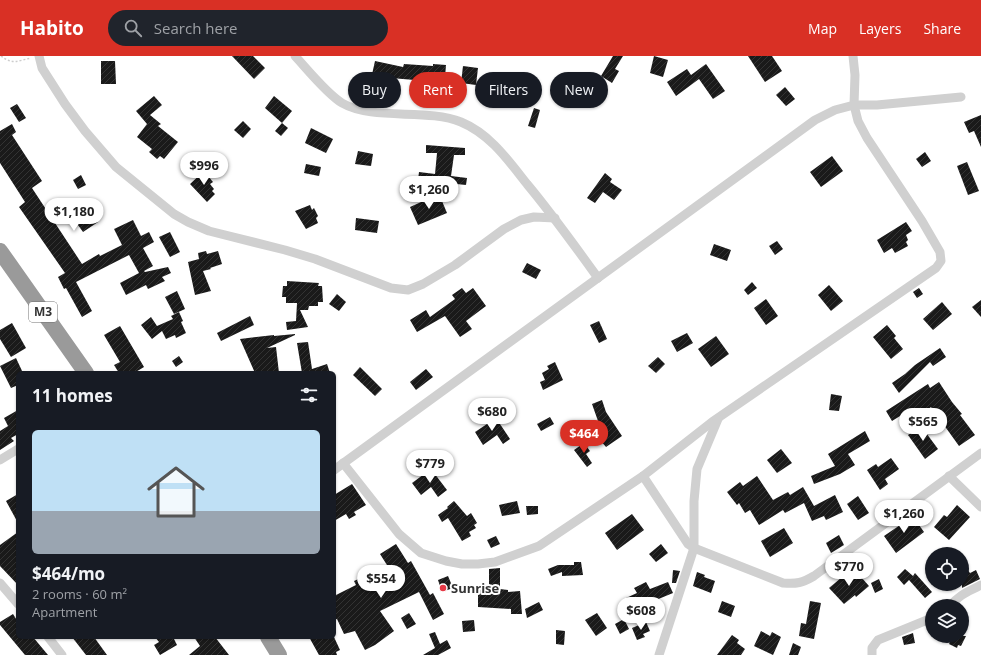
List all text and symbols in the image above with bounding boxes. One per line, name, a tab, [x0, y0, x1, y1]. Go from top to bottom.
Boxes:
search box	[108, 10, 388, 46]
text: Habito	[20, 15, 84, 41]
icon: search	[122, 17, 144, 39]
text: Search here	[154, 18, 237, 38]
text: Map	[808, 19, 837, 38]
text: Layers	[859, 19, 901, 38]
text: Share	[923, 19, 961, 38]
chip: Buy	[348, 72, 401, 108]
chip: Rent	[409, 72, 467, 108]
chip: Filters	[475, 72, 542, 108]
chip: New	[550, 72, 608, 108]
pin: $996	[180, 152, 228, 186]
text: $996	[189, 156, 219, 174]
pin: $1,260	[396, 176, 462, 210]
text: $1,260	[409, 180, 449, 198]
pin: $1,180	[41, 198, 107, 232]
text: $1,180	[54, 202, 94, 220]
road number: M3	[29, 302, 57, 322]
text: 11 homes	[32, 384, 113, 407]
icon: filters	[298, 384, 320, 406]
pin: $680	[468, 398, 516, 432]
text: $680	[477, 402, 507, 420]
pin: $565	[899, 408, 947, 442]
text: $565	[908, 412, 938, 430]
pin: $464	[560, 420, 608, 454]
text: $464	[569, 424, 599, 442]
pin: $779	[406, 450, 454, 484]
text: $779	[415, 454, 445, 472]
icon: home	[140, 456, 212, 528]
pin: $1,260	[871, 500, 937, 534]
text: $1,260	[884, 504, 924, 522]
map controls	[925, 547, 969, 643]
button: locate	[925, 547, 969, 591]
pin: $770	[825, 553, 873, 587]
text: $770	[834, 557, 864, 575]
text: $464/mo	[32, 562, 105, 585]
pin: $554	[357, 565, 405, 599]
text: $554	[366, 569, 396, 587]
place label: Sunrise	[451, 579, 500, 597]
marker: Sunrise	[438, 583, 448, 593]
text: 2 rooms · 60 m²	[32, 585, 127, 603]
pin: $608	[617, 597, 665, 631]
button: layers	[925, 599, 969, 643]
text: $608	[626, 601, 656, 619]
text: Apartment	[32, 603, 97, 621]

